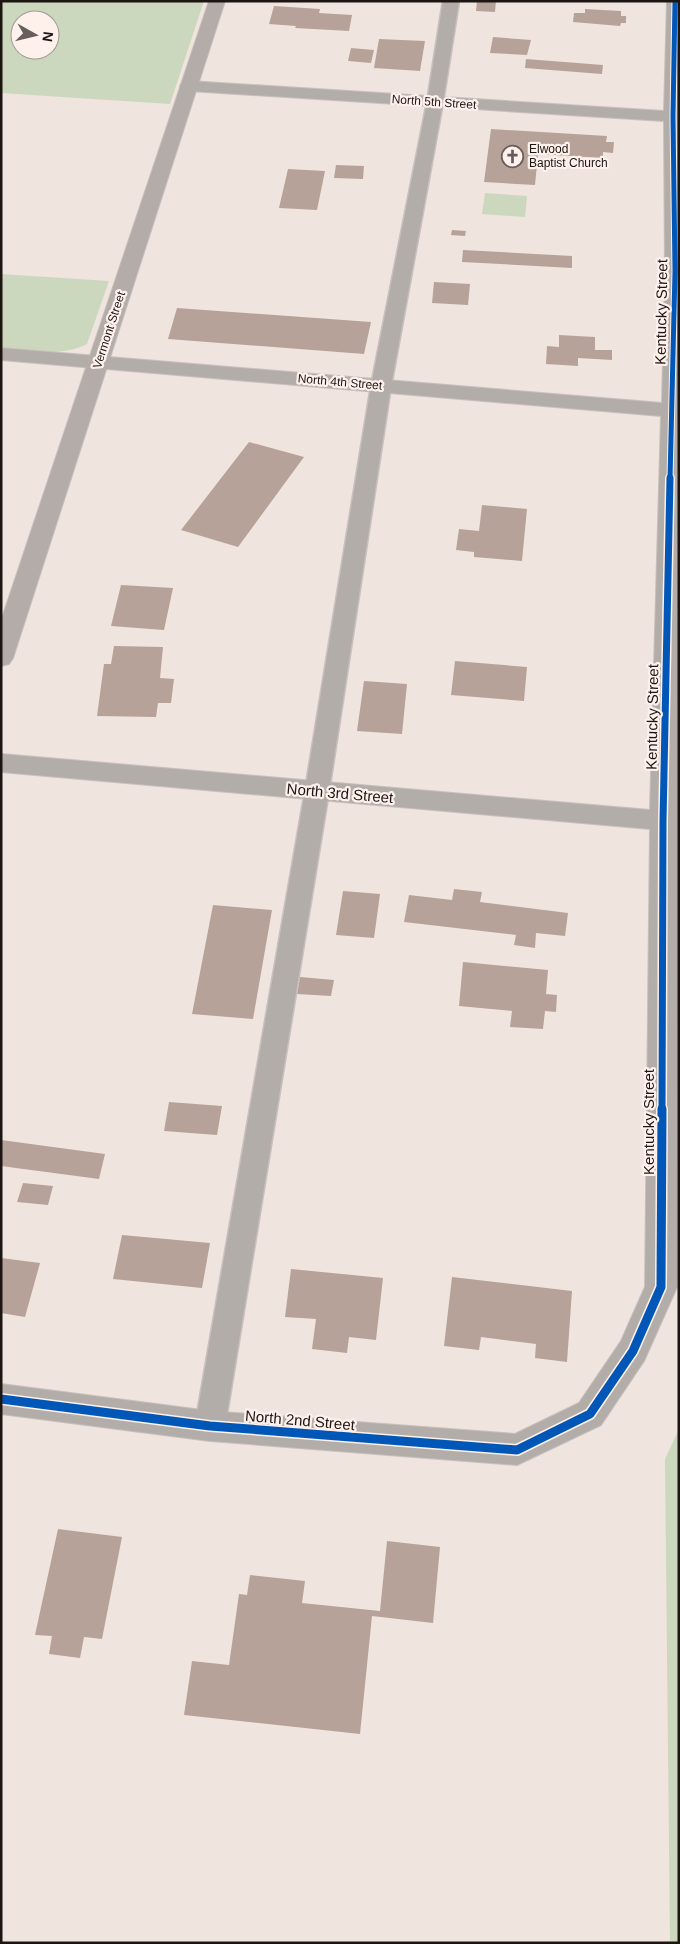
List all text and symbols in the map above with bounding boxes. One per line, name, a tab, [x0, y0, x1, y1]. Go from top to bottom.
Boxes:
north arrow	[10, 10, 60, 60]
text: N	[39, 31, 57, 43]
street label: North 5th Street	[391, 92, 477, 112]
place label: Elwood Baptist Church	[529, 142, 608, 170]
church icon: Elwood Baptist Church	[501, 144, 525, 168]
street label: Kentucky Street	[652, 258, 670, 365]
street label: Vermont Street	[90, 289, 128, 370]
street label: North 4th Street	[297, 371, 383, 393]
street label: Kentucky Street	[643, 663, 661, 770]
street label: North 3rd Street	[286, 780, 395, 806]
street label: Kentucky Street	[640, 1068, 657, 1175]
street label: North 2nd Street	[244, 1407, 356, 1433]

